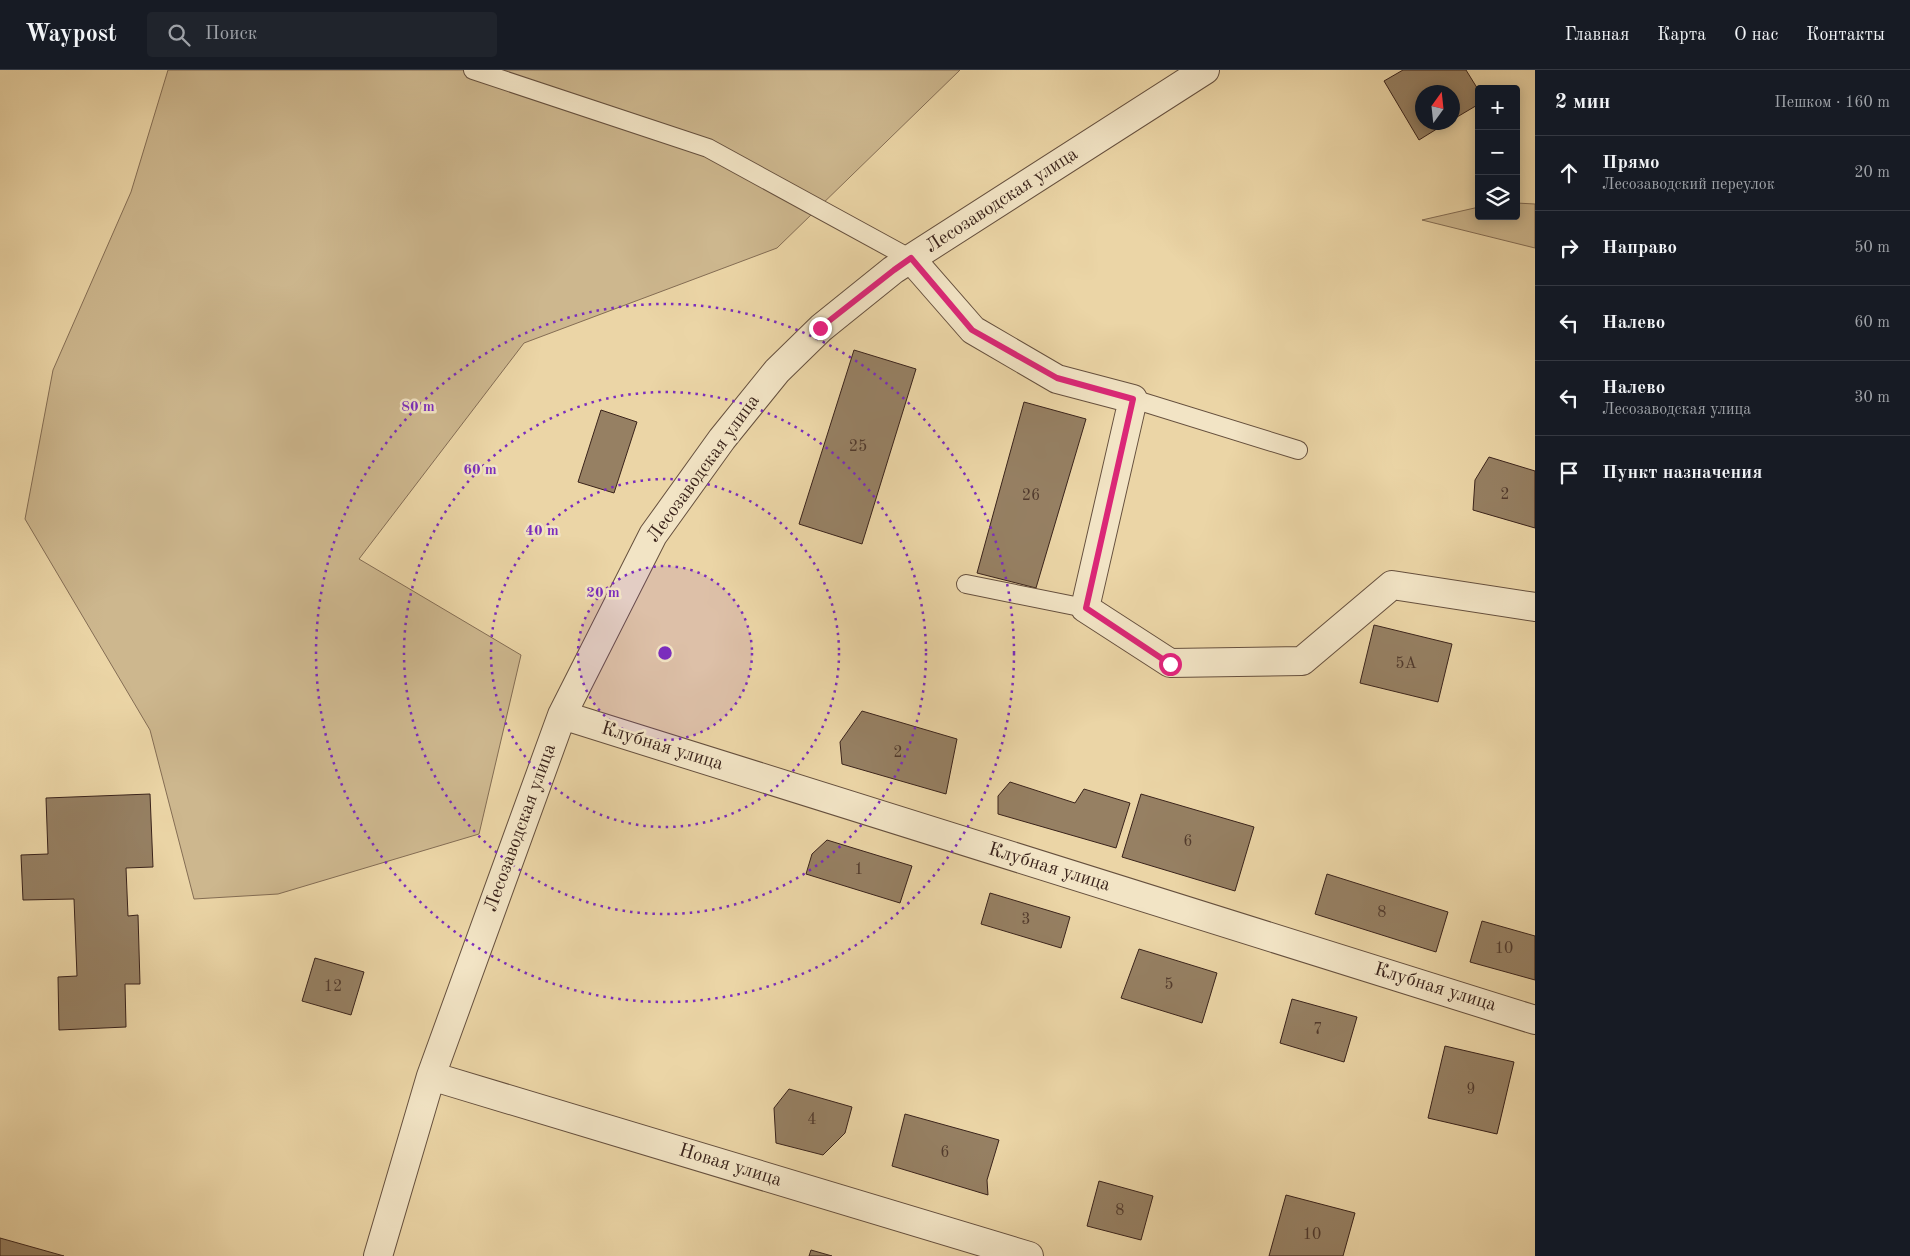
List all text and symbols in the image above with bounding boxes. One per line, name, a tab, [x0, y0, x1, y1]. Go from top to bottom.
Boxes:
search box	[147, 12, 497, 57]
icon: search	[165, 21, 193, 49]
text: Waypost	[25, 23, 117, 47]
text: Поиск	[205, 25, 257, 44]
text: Главная	[1565, 26, 1629, 44]
text: Карта	[1657, 26, 1706, 44]
text: О нас	[1734, 26, 1778, 44]
text: Контакты	[1806, 26, 1885, 44]
north arrow	[1415, 85, 1460, 130]
map controls	[1475, 85, 1520, 220]
button: +	[1475, 85, 1520, 130]
text: 2 мин	[1555, 92, 1610, 113]
text: Пешком · 160 m	[1774, 95, 1890, 111]
button: −	[1475, 130, 1520, 175]
street label: Лесозаводская улица	[923, 144, 1082, 257]
text: Прямо	[1602, 154, 1660, 173]
icon: ahead	[1555, 159, 1583, 187]
text: 20 m	[1854, 165, 1890, 181]
button: layers	[1475, 175, 1520, 220]
text: Лесозаводский переулок	[1602, 177, 1775, 193]
icon: right	[1555, 234, 1583, 262]
text: Направо	[1602, 239, 1677, 258]
text: 50 m	[1854, 240, 1890, 256]
icon: left	[1555, 309, 1583, 337]
text: Налево	[1602, 314, 1665, 333]
text: 60 m	[1854, 315, 1890, 331]
route end	[809, 317, 832, 340]
text: Налево	[1602, 379, 1665, 398]
icon: left	[1555, 384, 1583, 412]
text: 30 m	[1854, 390, 1890, 406]
street label: Лесозаводская улица	[644, 391, 764, 546]
text: 80 m	[401, 400, 435, 415]
text: Лесозаводская улица	[1602, 402, 1751, 418]
house number: 25	[849, 439, 867, 455]
icon: arrive	[1555, 459, 1583, 487]
text: 60 m	[463, 463, 497, 478]
text: Пункт назначения	[1602, 464, 1762, 483]
house number: 2	[1500, 487, 1510, 503]
house number: 26	[1022, 488, 1040, 504]
text: 40 m	[525, 524, 559, 539]
text: 20 m	[586, 586, 620, 601]
centre of rings	[656, 644, 674, 662]
route start	[1159, 653, 1182, 676]
house number: 5А	[1395, 656, 1417, 672]
street label: Клубная улица	[599, 719, 726, 775]
street label: Лесозаводская улица	[482, 741, 560, 915]
house number: 2	[893, 745, 903, 761]
house number: 6	[1183, 834, 1193, 850]
street label: Клубная улица	[986, 840, 1113, 896]
house number: 1	[854, 862, 864, 878]
house number: 8	[1377, 905, 1387, 921]
house number: 3	[1021, 912, 1031, 928]
house number: 10	[1495, 941, 1513, 957]
street label: Клубная улица	[1372, 960, 1499, 1016]
house number: 5	[1164, 977, 1174, 993]
house number: 12	[324, 979, 342, 995]
house number: 7	[1313, 1022, 1323, 1038]
house number: 9	[1466, 1082, 1476, 1098]
house number: 4	[807, 1112, 817, 1128]
street label: Новая улица	[676, 1141, 784, 1191]
house number: 6	[940, 1145, 950, 1161]
house number: 8	[1115, 1203, 1125, 1219]
house number: 10	[1303, 1227, 1321, 1243]

